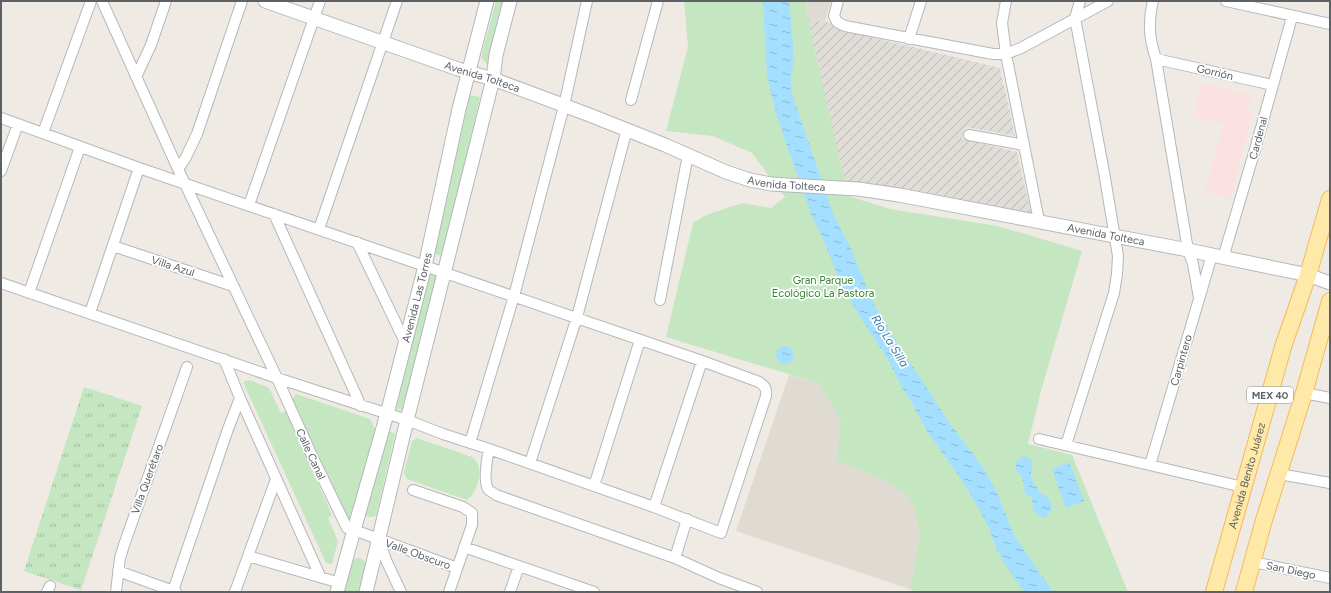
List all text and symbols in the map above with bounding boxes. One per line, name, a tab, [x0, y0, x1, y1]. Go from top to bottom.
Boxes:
street label: Avenida Tolteca	[443, 59, 521, 95]
street label: Gorrión	[1195, 62, 1234, 83]
street label: Cardenal	[1247, 115, 1270, 161]
street label: Avenida Tolteca	[746, 174, 826, 194]
street label: Avenida Tolteca	[1066, 221, 1146, 249]
street label: Avenida Las Torres	[400, 252, 435, 344]
street label: Villa Azul	[150, 253, 196, 280]
park label: Gran Parque Ecológico La Pastora	[772, 274, 874, 300]
water label: Río La Silla	[868, 312, 912, 370]
street label: Carpintero	[1168, 333, 1195, 387]
road number: MEX 40	[1247, 387, 1293, 403]
street label: Avenida Benito Juárez	[1226, 421, 1268, 530]
street label: Calle Canal	[293, 427, 328, 482]
street label: Villa Querétaro	[129, 442, 166, 516]
street label: Valle Obscuro	[383, 537, 452, 572]
street label: San Diego	[1265, 559, 1317, 582]

